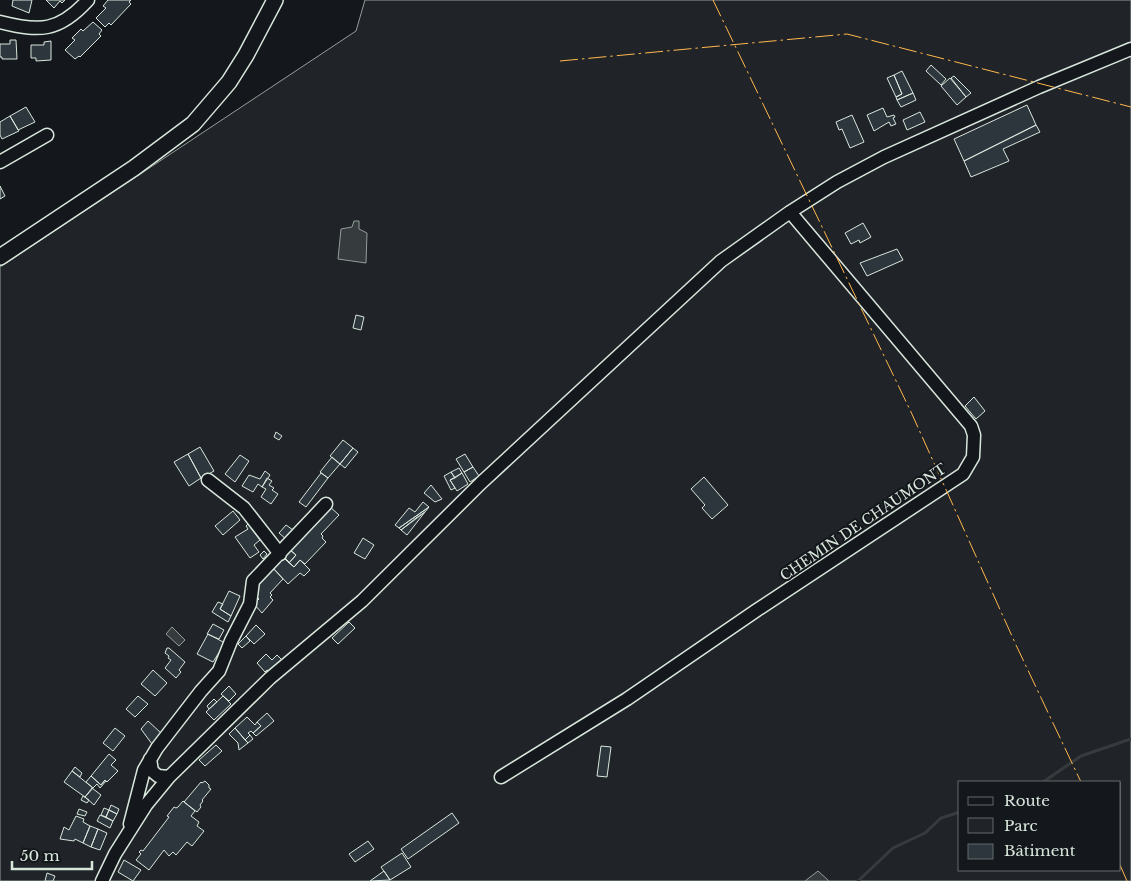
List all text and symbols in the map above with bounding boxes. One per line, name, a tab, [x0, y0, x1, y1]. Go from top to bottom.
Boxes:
street label: CHEMIN DE CHAUMONT	[776, 459, 950, 585]
legend	[958, 781, 1121, 871]
text: Route	[1004, 791, 1050, 810]
text: Parc	[1004, 816, 1037, 835]
scale bar	[12, 838, 92, 870]
text: Bâtiment	[1004, 841, 1076, 860]
text: 50 m	[20, 846, 60, 865]

